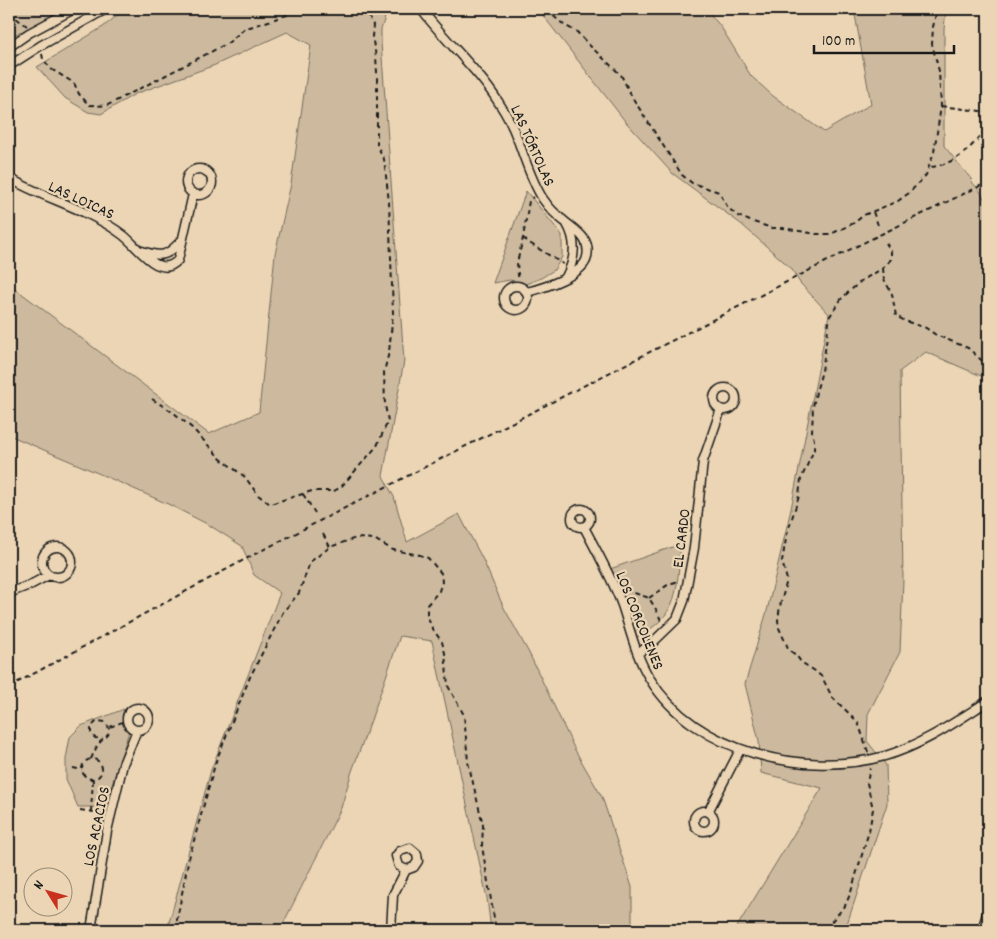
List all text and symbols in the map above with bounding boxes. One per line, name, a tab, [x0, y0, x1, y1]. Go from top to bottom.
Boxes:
scale bar	[814, 22, 954, 54]
text: 100 m	[822, 31, 855, 53]
street label: LAS TÓRTOLAS	[504, 102, 560, 190]
street label: LAS LOICAS	[44, 176, 118, 227]
street label: EL CARDO	[667, 507, 698, 569]
street label: LOS CORCOLENES	[608, 568, 669, 674]
street label: LOS ACACIOS	[78, 785, 117, 868]
north arrow	[22, 866, 72, 916]
text: N	[29, 877, 49, 894]

